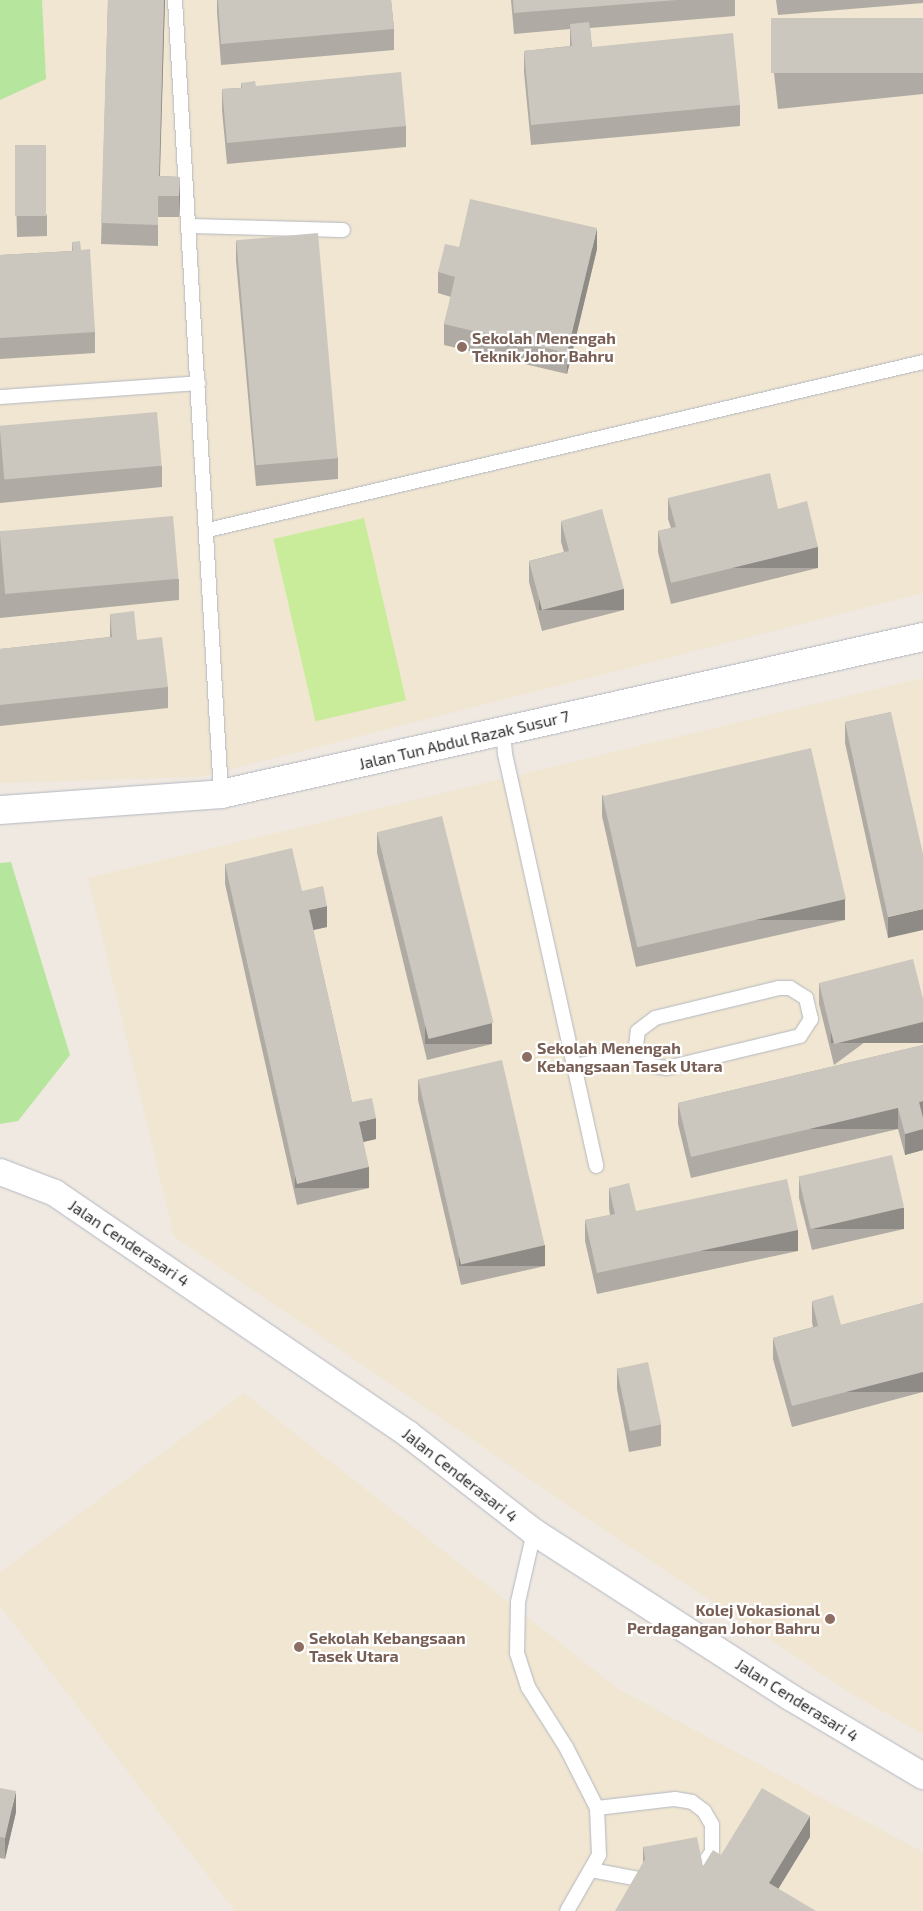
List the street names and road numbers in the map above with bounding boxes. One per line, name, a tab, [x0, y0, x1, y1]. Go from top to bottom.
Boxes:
street label: Jalan Tun Abdul Razak Susur 7	[356, 706, 572, 774]
street label: Jalan Cenderasari 4	[65, 1196, 193, 1290]
street label: Jalan Cenderasari 4	[398, 1424, 522, 1526]
street label: Jalan Cenderasari 4	[732, 1654, 862, 1746]

